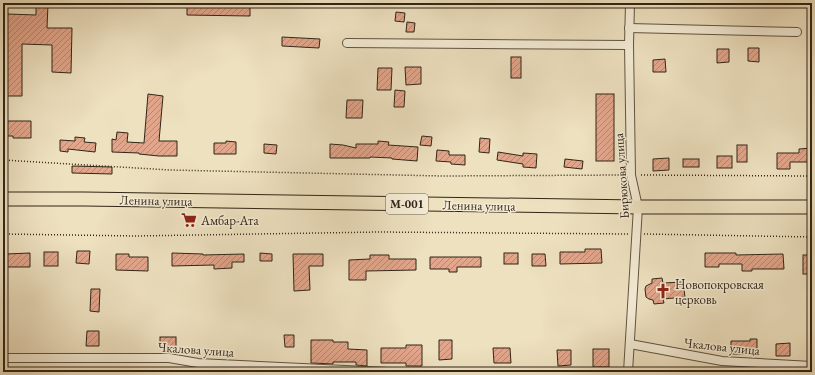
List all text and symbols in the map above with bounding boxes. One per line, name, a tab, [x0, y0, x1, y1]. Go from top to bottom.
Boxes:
street label: Бирюкова улица	[610, 132, 633, 219]
street label: Ленина улица	[119, 191, 193, 210]
road number: М-001	[386, 194, 428, 214]
street label: Ленина улица	[442, 196, 516, 215]
supermarket icon: Амбар-Ата	[180, 211, 198, 229]
place label: Амбар-Ата	[200, 212, 259, 229]
place label: Новопокровская церковь	[675, 276, 764, 308]
church icon: Новопокровская церковь	[654, 282, 672, 300]
street label: Чкалова улица	[683, 334, 762, 359]
street label: Чкалова улица	[157, 338, 235, 361]

